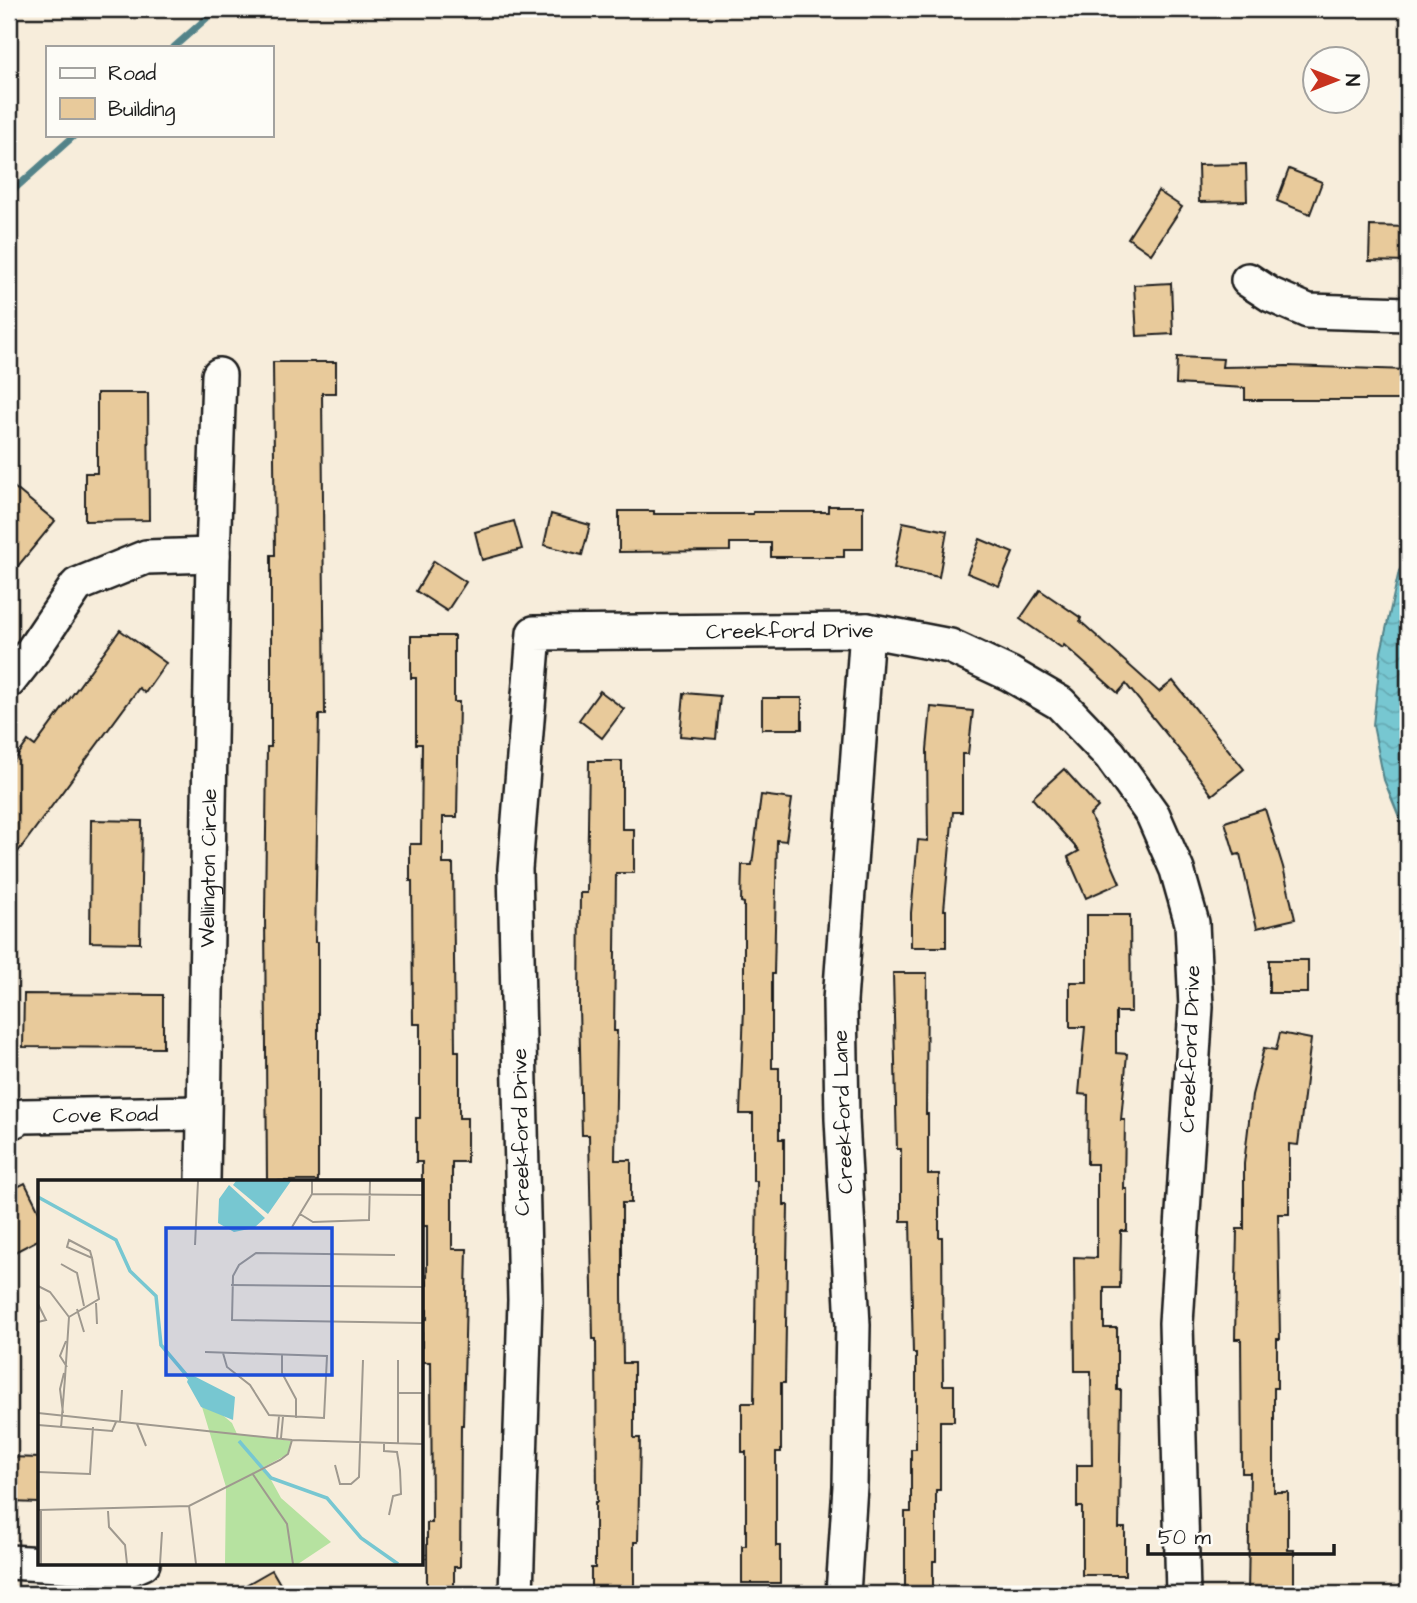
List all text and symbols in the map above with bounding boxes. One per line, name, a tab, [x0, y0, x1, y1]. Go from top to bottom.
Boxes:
legend	[46, 46, 273, 136]
north arrow	[1302, 46, 1372, 116]
text: Road	[108, 59, 156, 88]
text: N	[1338, 74, 1365, 86]
text: Building	[108, 95, 176, 126]
street label: Creekford Drive	[706, 615, 877, 646]
street label: Wellington Circle	[192, 788, 224, 948]
street label: Creekford Drive	[1173, 965, 1207, 1133]
street label: Creekford Lane	[826, 1029, 860, 1195]
street label: Creekford Drive	[505, 1048, 537, 1216]
street label: Cove Road	[52, 1099, 159, 1130]
inset map	[38, 1180, 424, 1564]
scale bar	[1148, 1512, 1333, 1556]
text: 50 m	[1158, 1523, 1212, 1552]

